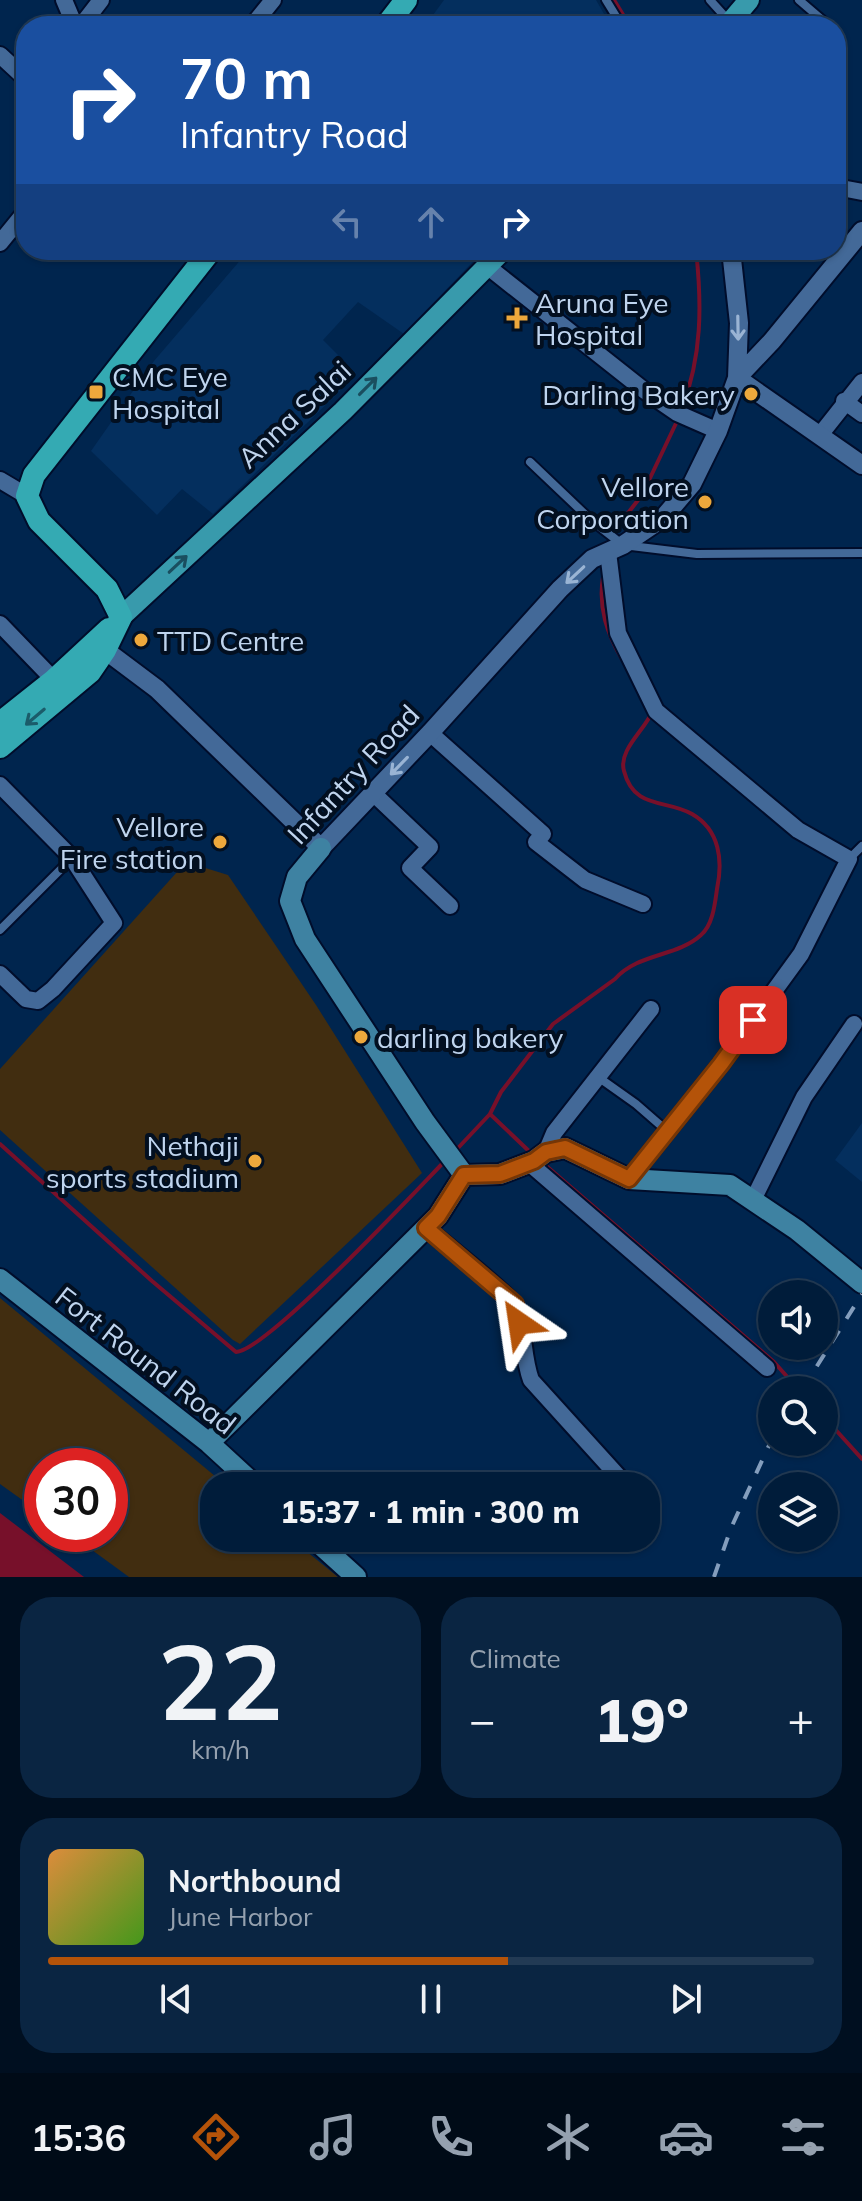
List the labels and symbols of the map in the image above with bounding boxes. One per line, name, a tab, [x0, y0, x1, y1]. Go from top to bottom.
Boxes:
place label: Aruna Eye Hospital	[535, 285, 669, 352]
marker: Aruna Eye Hospital	[506, 307, 528, 329]
one-way arrow	[730, 314, 746, 341]
street label: Anna Salai	[230, 353, 358, 475]
place label: CMC Eye Hospital	[112, 359, 228, 426]
one-way arrow	[358, 377, 377, 396]
place label: Darling Bakery	[542, 377, 735, 412]
marker: CMC Eye Hospital	[87, 383, 105, 401]
marker: Darling Bakery	[742, 385, 760, 403]
place label: Vellore Corporation	[536, 469, 689, 536]
marker: Vellore Corporation	[696, 493, 714, 511]
one-way arrow	[168, 554, 188, 573]
one-way arrow	[565, 566, 585, 585]
place label: TTD Centre	[157, 623, 304, 658]
marker: TTD Centre	[132, 631, 150, 649]
street label: Infantry Road	[280, 697, 426, 851]
one-way arrow	[26, 708, 46, 726]
one-way arrow	[389, 756, 408, 776]
place label: Vellore Fire station	[60, 809, 204, 876]
marker: Vellore Fire station	[211, 833, 229, 851]
pin	[719, 986, 787, 1054]
place label: darling bakery	[377, 1020, 564, 1055]
marker: darling bakery	[352, 1028, 370, 1046]
place label: Nethaji sports stadium	[46, 1128, 239, 1195]
marker: Nethaji sports stadium	[246, 1152, 264, 1170]
street label: Fort Round Road	[49, 1279, 243, 1441]
position arrow	[477, 1281, 561, 1365]
speed limit sign: 30	[24, 1448, 128, 1552]

